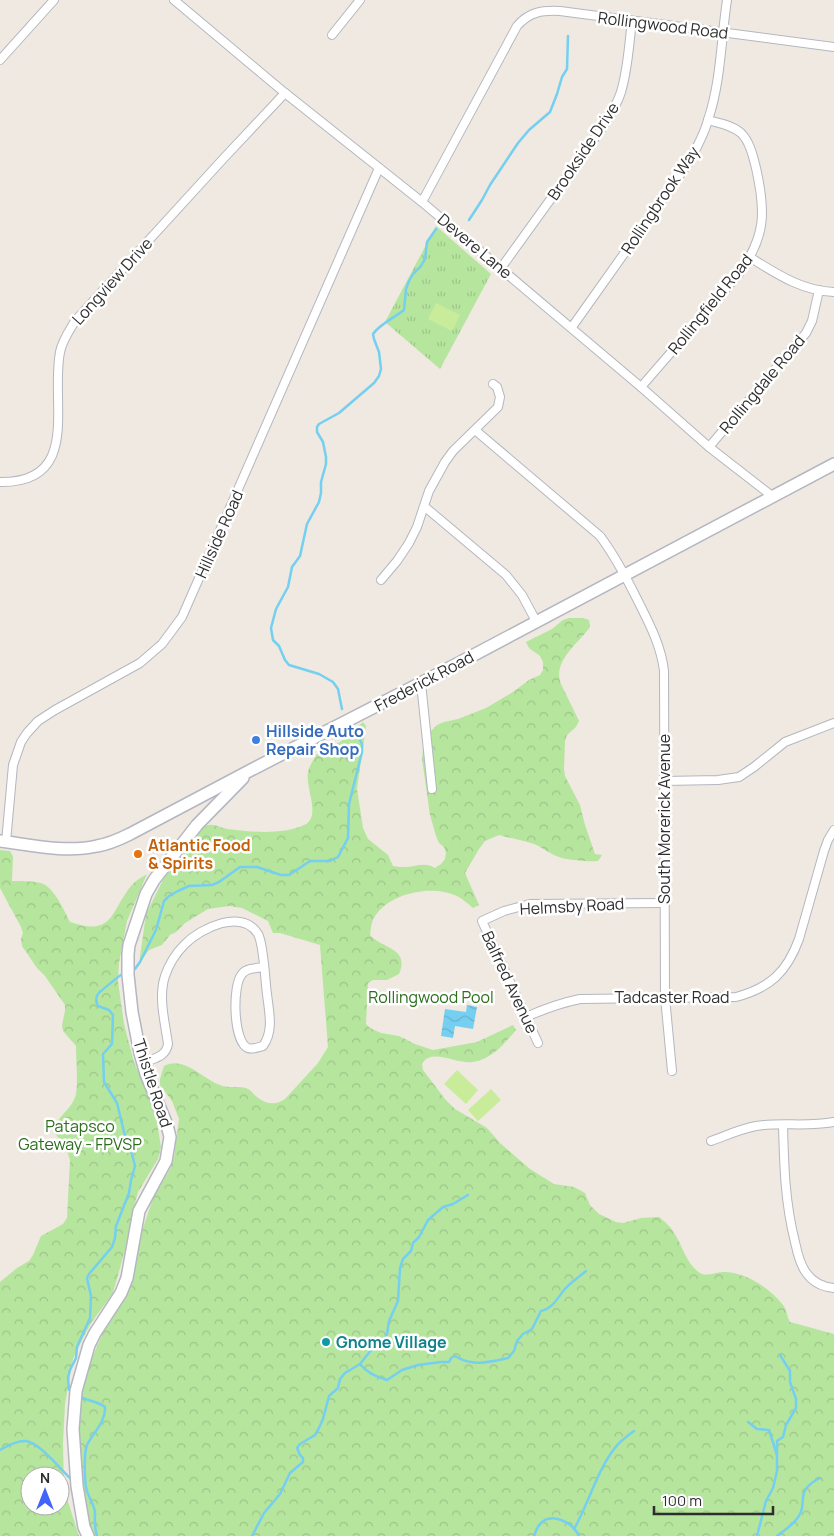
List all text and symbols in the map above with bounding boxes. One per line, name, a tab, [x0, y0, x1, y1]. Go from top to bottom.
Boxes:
street label: Rollingwood Road	[597, 6, 729, 44]
street label: Brookside Drive	[542, 98, 624, 204]
street label: Rollingbrook Way	[616, 141, 705, 258]
street label: Devere Lane	[433, 208, 517, 284]
street label: Longview Drive	[67, 233, 157, 329]
street label: Rollingfield Road	[663, 249, 757, 359]
street label: Rollingdale Road	[714, 330, 810, 438]
street label: Hillside Road	[190, 486, 248, 582]
street label: Frederick Road	[371, 646, 477, 716]
place label: Hillside Auto Repair Shop	[266, 720, 364, 760]
marker: Hillside Auto Repair Shop	[250, 734, 262, 746]
street label: South Morerick Avenue	[653, 734, 675, 904]
place label: Atlantic Food & Spirits	[148, 834, 251, 874]
marker: Atlantic Food & Spirits	[132, 848, 144, 860]
street label: Helmsby Road	[519, 892, 625, 920]
street label: Balfred Avenue	[477, 927, 543, 1037]
park label: Rollingwood Pool	[368, 986, 494, 1008]
street label: Tadcaster Road	[614, 986, 730, 1008]
street label: Thistle Road	[128, 1036, 178, 1130]
park label: Patapsco Gateway - FPVSP	[18, 1115, 142, 1155]
place label: Gnome Village	[336, 1331, 447, 1353]
marker: Gnome Village	[320, 1336, 332, 1348]
north arrow	[20, 1466, 70, 1516]
text: N	[40, 1468, 50, 1487]
scale bar	[654, 1484, 773, 1516]
text: 100 m	[662, 1490, 702, 1511]

